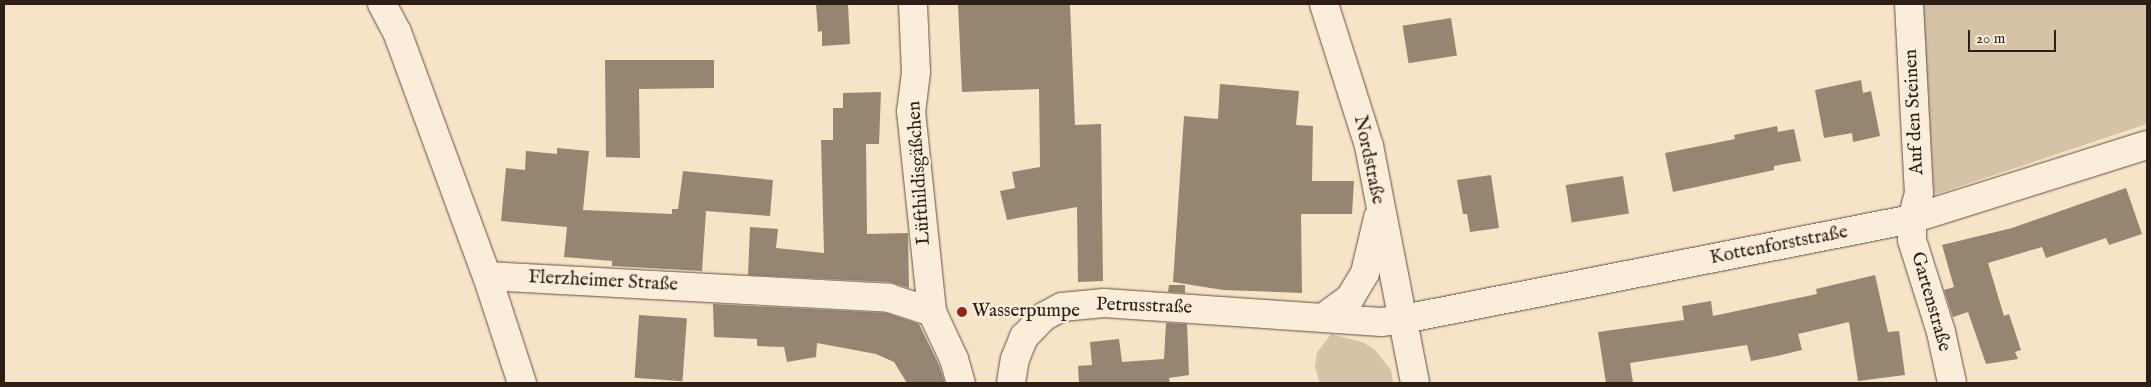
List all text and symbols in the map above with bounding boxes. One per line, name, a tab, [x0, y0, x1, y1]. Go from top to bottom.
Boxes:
scale bar	[1971, 20, 2058, 52]
text: 20 m	[1976, 29, 2005, 48]
street label: Auf den Steinen	[1900, 49, 1930, 175]
street label: Lüfthildisgäßchen	[904, 100, 936, 246]
street label: Nordstraße	[1347, 114, 1389, 206]
street label: Kottenforststraße	[1708, 221, 1850, 271]
street label: Gartenstraße	[1905, 250, 1955, 354]
street label: Flerzheimer Straße	[528, 267, 678, 297]
street label: Petrusstraße	[1095, 294, 1193, 320]
place label: Wasserpumpe	[972, 301, 1080, 323]
marker: Wasserpumpe	[956, 306, 968, 318]

